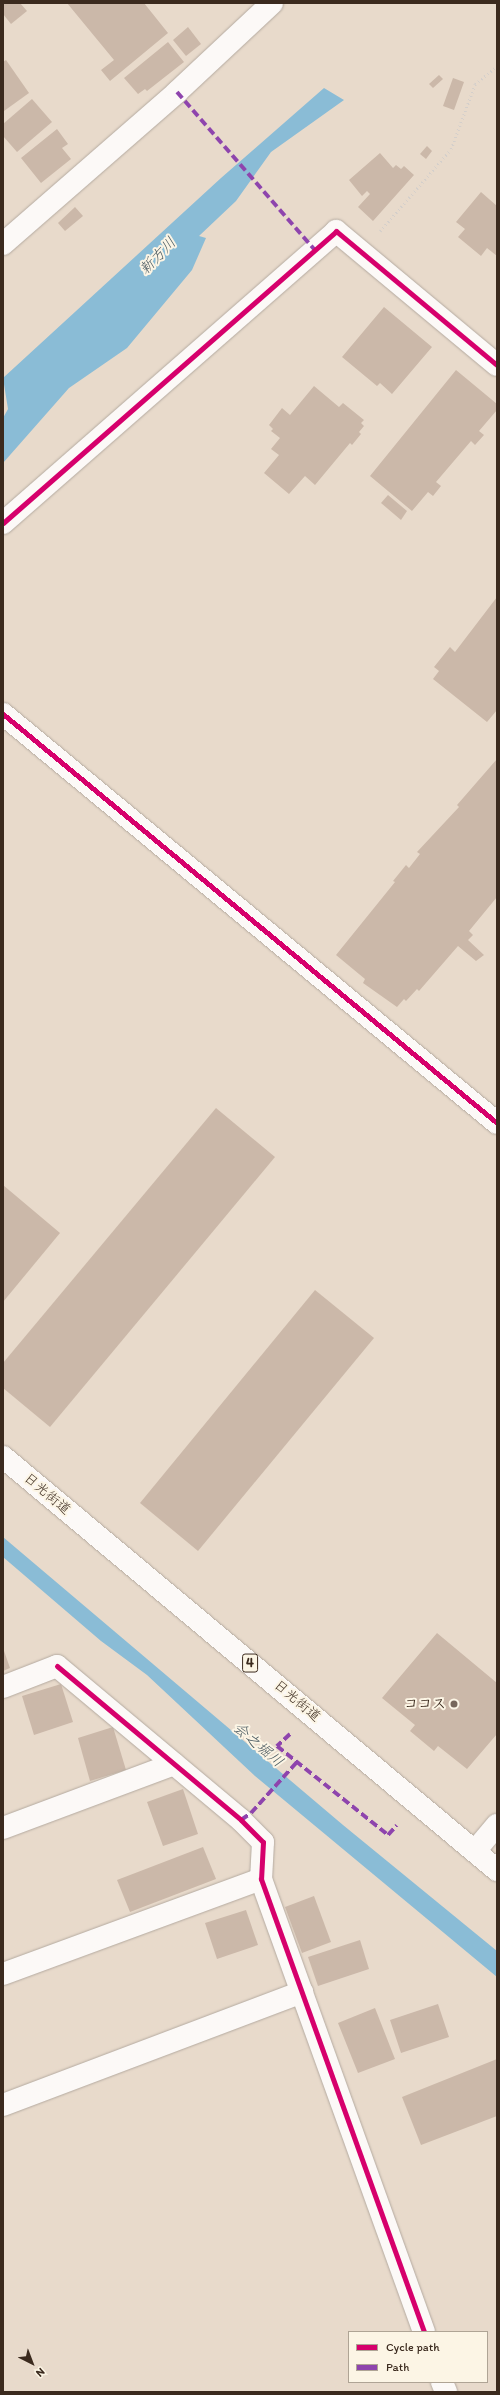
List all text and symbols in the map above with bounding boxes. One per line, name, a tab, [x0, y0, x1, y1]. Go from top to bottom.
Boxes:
water label: 新方川	[136, 234, 180, 278]
street label: 日光街道	[20, 1470, 74, 1518]
road number: 4	[242, 1652, 258, 1674]
street label: 日光街道	[270, 1677, 324, 1725]
place label: ココス	[404, 1696, 446, 1712]
marker: ココス	[449, 1699, 459, 1709]
water label: 会之堀川	[229, 1719, 287, 1771]
legend	[348, 2331, 488, 2383]
text: Cycle path	[386, 2340, 440, 2354]
north arrow	[12, 2343, 52, 2383]
text: Path	[386, 2360, 409, 2374]
text: N	[33, 2365, 47, 2380]

